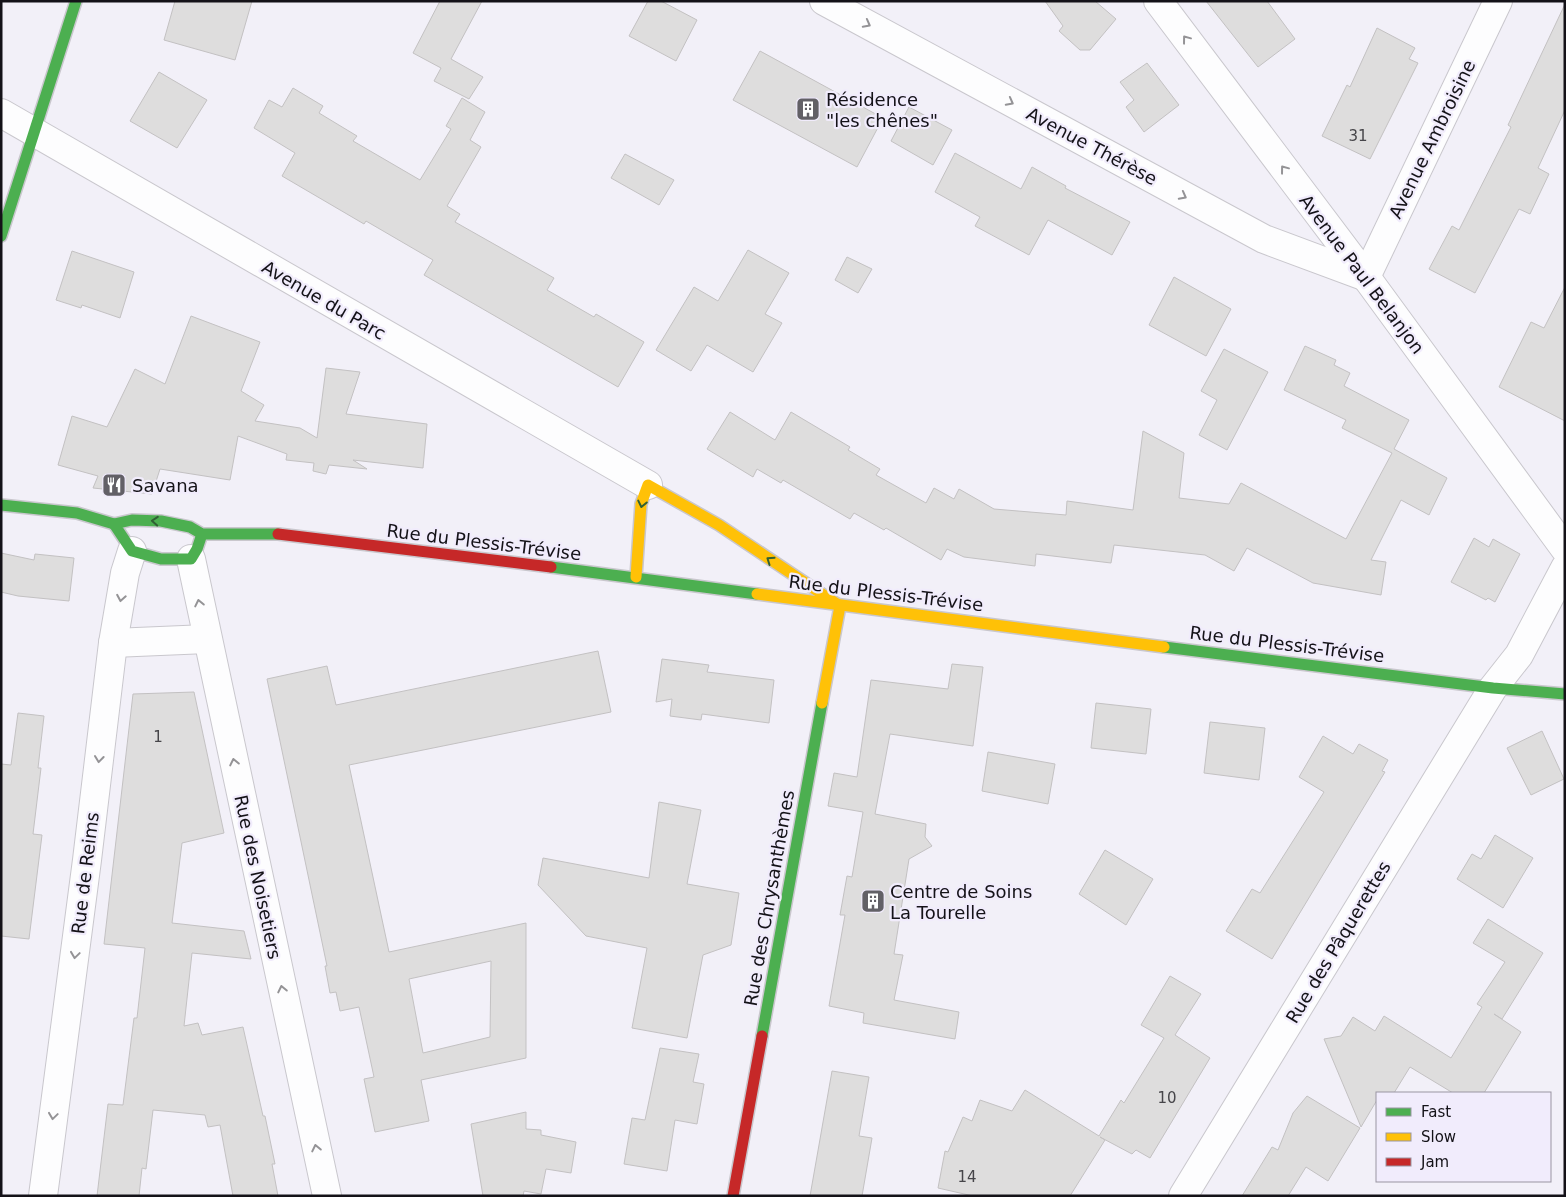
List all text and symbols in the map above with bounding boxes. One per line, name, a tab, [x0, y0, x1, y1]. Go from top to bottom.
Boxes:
one-way arrow	[861, 18, 870, 28]
one-way arrow	[1183, 35, 1192, 45]
street label: Avenue Ambroisine	[1384, 56, 1480, 222]
place label: Résidence "les chênes"	[826, 89, 938, 131]
building icon: Résidence "les chênes"	[795, 96, 821, 122]
one-way arrow	[1004, 96, 1013, 106]
street label: Avenue Thérèse	[1023, 103, 1161, 189]
house number: 31	[1348, 127, 1368, 145]
one-way arrow	[1281, 166, 1289, 175]
one-way arrow	[1178, 189, 1187, 199]
street label: Avenue Paul Belanjon	[1295, 190, 1429, 358]
street label: Avenue du Parc	[259, 256, 389, 344]
restaurant icon: Savana	[101, 472, 127, 498]
place label: Savana	[132, 475, 199, 496]
one-way arrow	[638, 499, 648, 508]
one-way arrow	[151, 516, 159, 527]
street label: Rue du Plessis-Trévise	[385, 520, 583, 564]
one-way arrow	[766, 557, 776, 566]
street label: Rue du Plessis-Trévise	[787, 571, 985, 615]
one-way arrow	[116, 594, 126, 602]
one-way arrow	[195, 599, 205, 607]
street label: Rue du Plessis-Trévise	[1188, 622, 1386, 666]
house number: 1	[153, 728, 163, 746]
one-way arrow	[94, 755, 105, 763]
one-way arrow	[229, 757, 240, 766]
street label: Rue des Chrysanthèmes	[740, 788, 798, 1008]
street label: Rue des Noisetiers	[230, 793, 286, 961]
street label: Rue de Reims	[67, 811, 103, 935]
street label: Rue des Pâquerettes	[1281, 857, 1395, 1027]
place label: Centre de Soins La Tourelle	[890, 881, 1032, 923]
building icon: Centre de Soins La Tourelle	[860, 888, 886, 914]
one-way arrow	[70, 951, 81, 959]
one-way arrow	[278, 985, 288, 994]
house number: 10	[1157, 1089, 1177, 1107]
legend	[1376, 1092, 1551, 1182]
text: Fast	[1421, 1103, 1451, 1121]
one-way arrow	[49, 1112, 59, 1121]
text: Slow	[1421, 1128, 1456, 1146]
one-way arrow	[312, 1144, 322, 1153]
text: Jam	[1420, 1153, 1449, 1171]
house number: 14	[957, 1168, 977, 1186]

